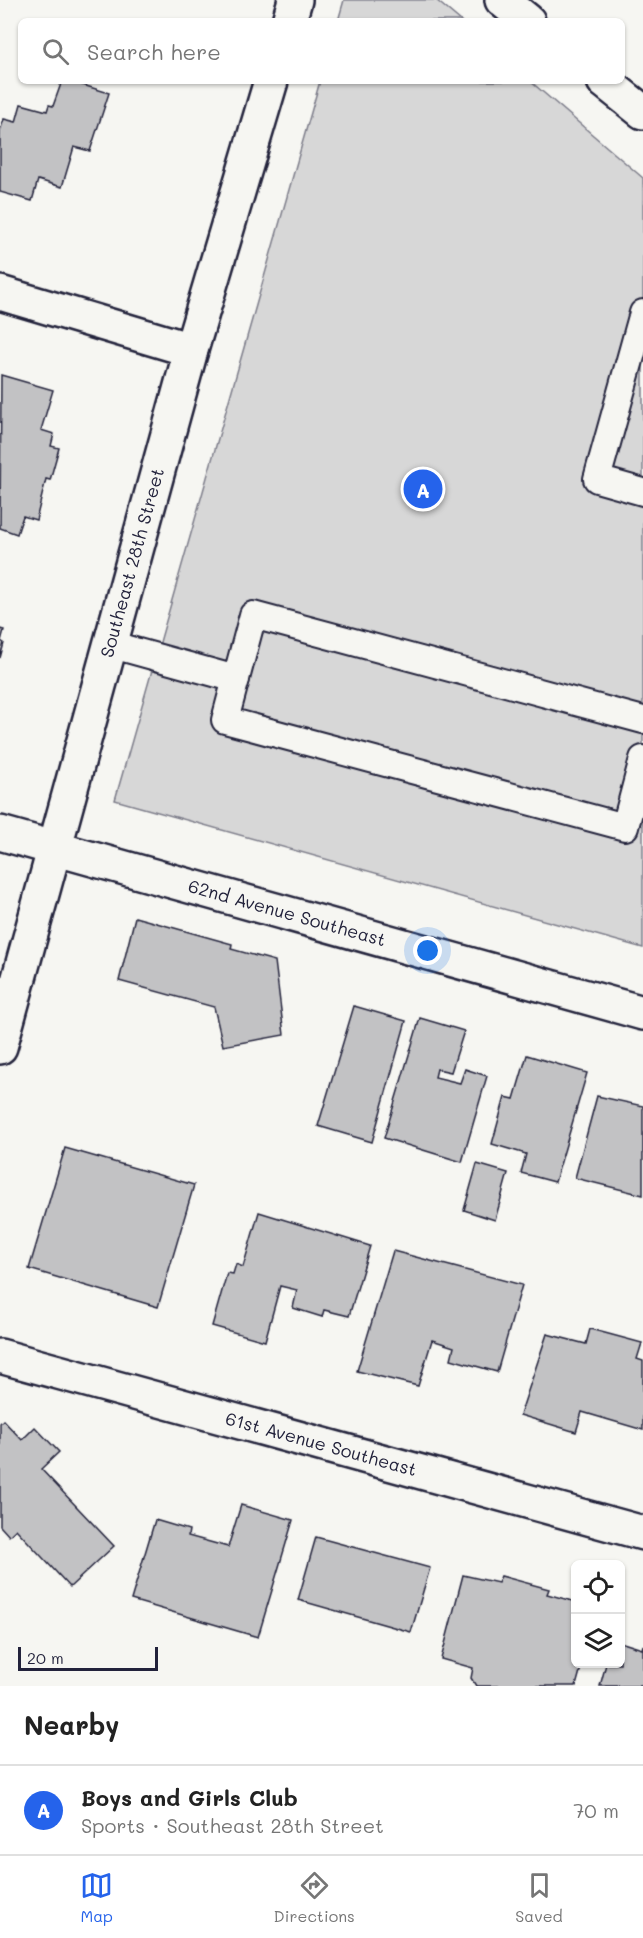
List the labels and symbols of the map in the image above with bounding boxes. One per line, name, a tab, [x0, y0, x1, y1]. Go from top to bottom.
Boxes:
street label: Southeast 28th Street	[94, 465, 169, 660]
pin: A	[404, 466, 442, 512]
street label: 62nd Avenue Southeast	[186, 873, 389, 951]
your location	[413, 936, 442, 965]
street label: 61st Avenue Southeast	[223, 1406, 420, 1481]
scale bar	[18, 1644, 158, 1672]

